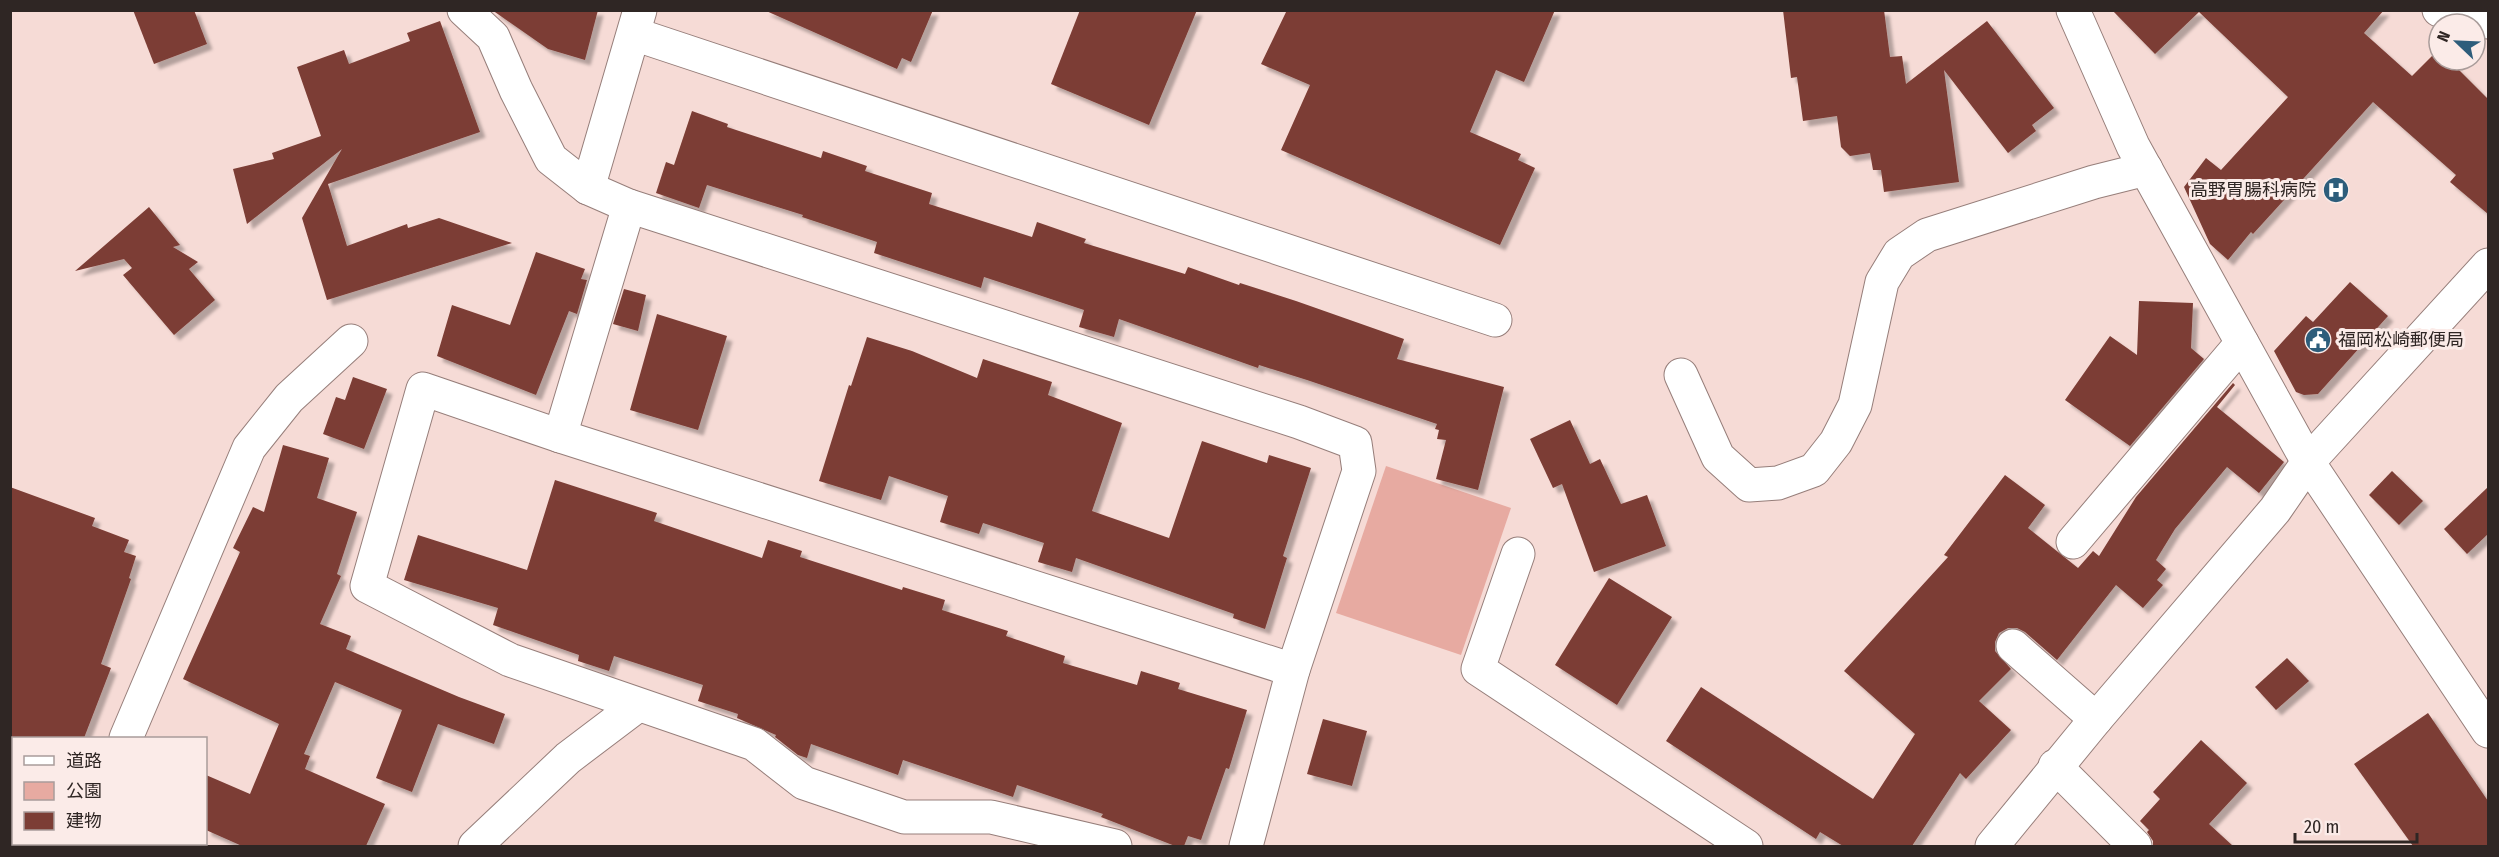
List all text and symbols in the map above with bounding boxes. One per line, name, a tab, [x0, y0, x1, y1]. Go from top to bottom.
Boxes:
north arrow	[2427, 12, 2487, 72]
text: N	[2433, 28, 2454, 44]
hospital icon: 高野胃腸科病院	[2321, 175, 2351, 205]
place label: 高野胃腸科病院	[2190, 179, 2316, 201]
public building icon: 福岡松崎郵便局	[2303, 325, 2333, 355]
place label: 福岡松崎郵便局	[2338, 329, 2464, 351]
legend	[12, 737, 207, 845]
text: 道路	[66, 750, 102, 772]
text: 公園	[66, 780, 102, 802]
scale bar	[2295, 806, 2416, 844]
text: 建物	[66, 810, 102, 832]
text: 20 m	[2304, 816, 2339, 838]

